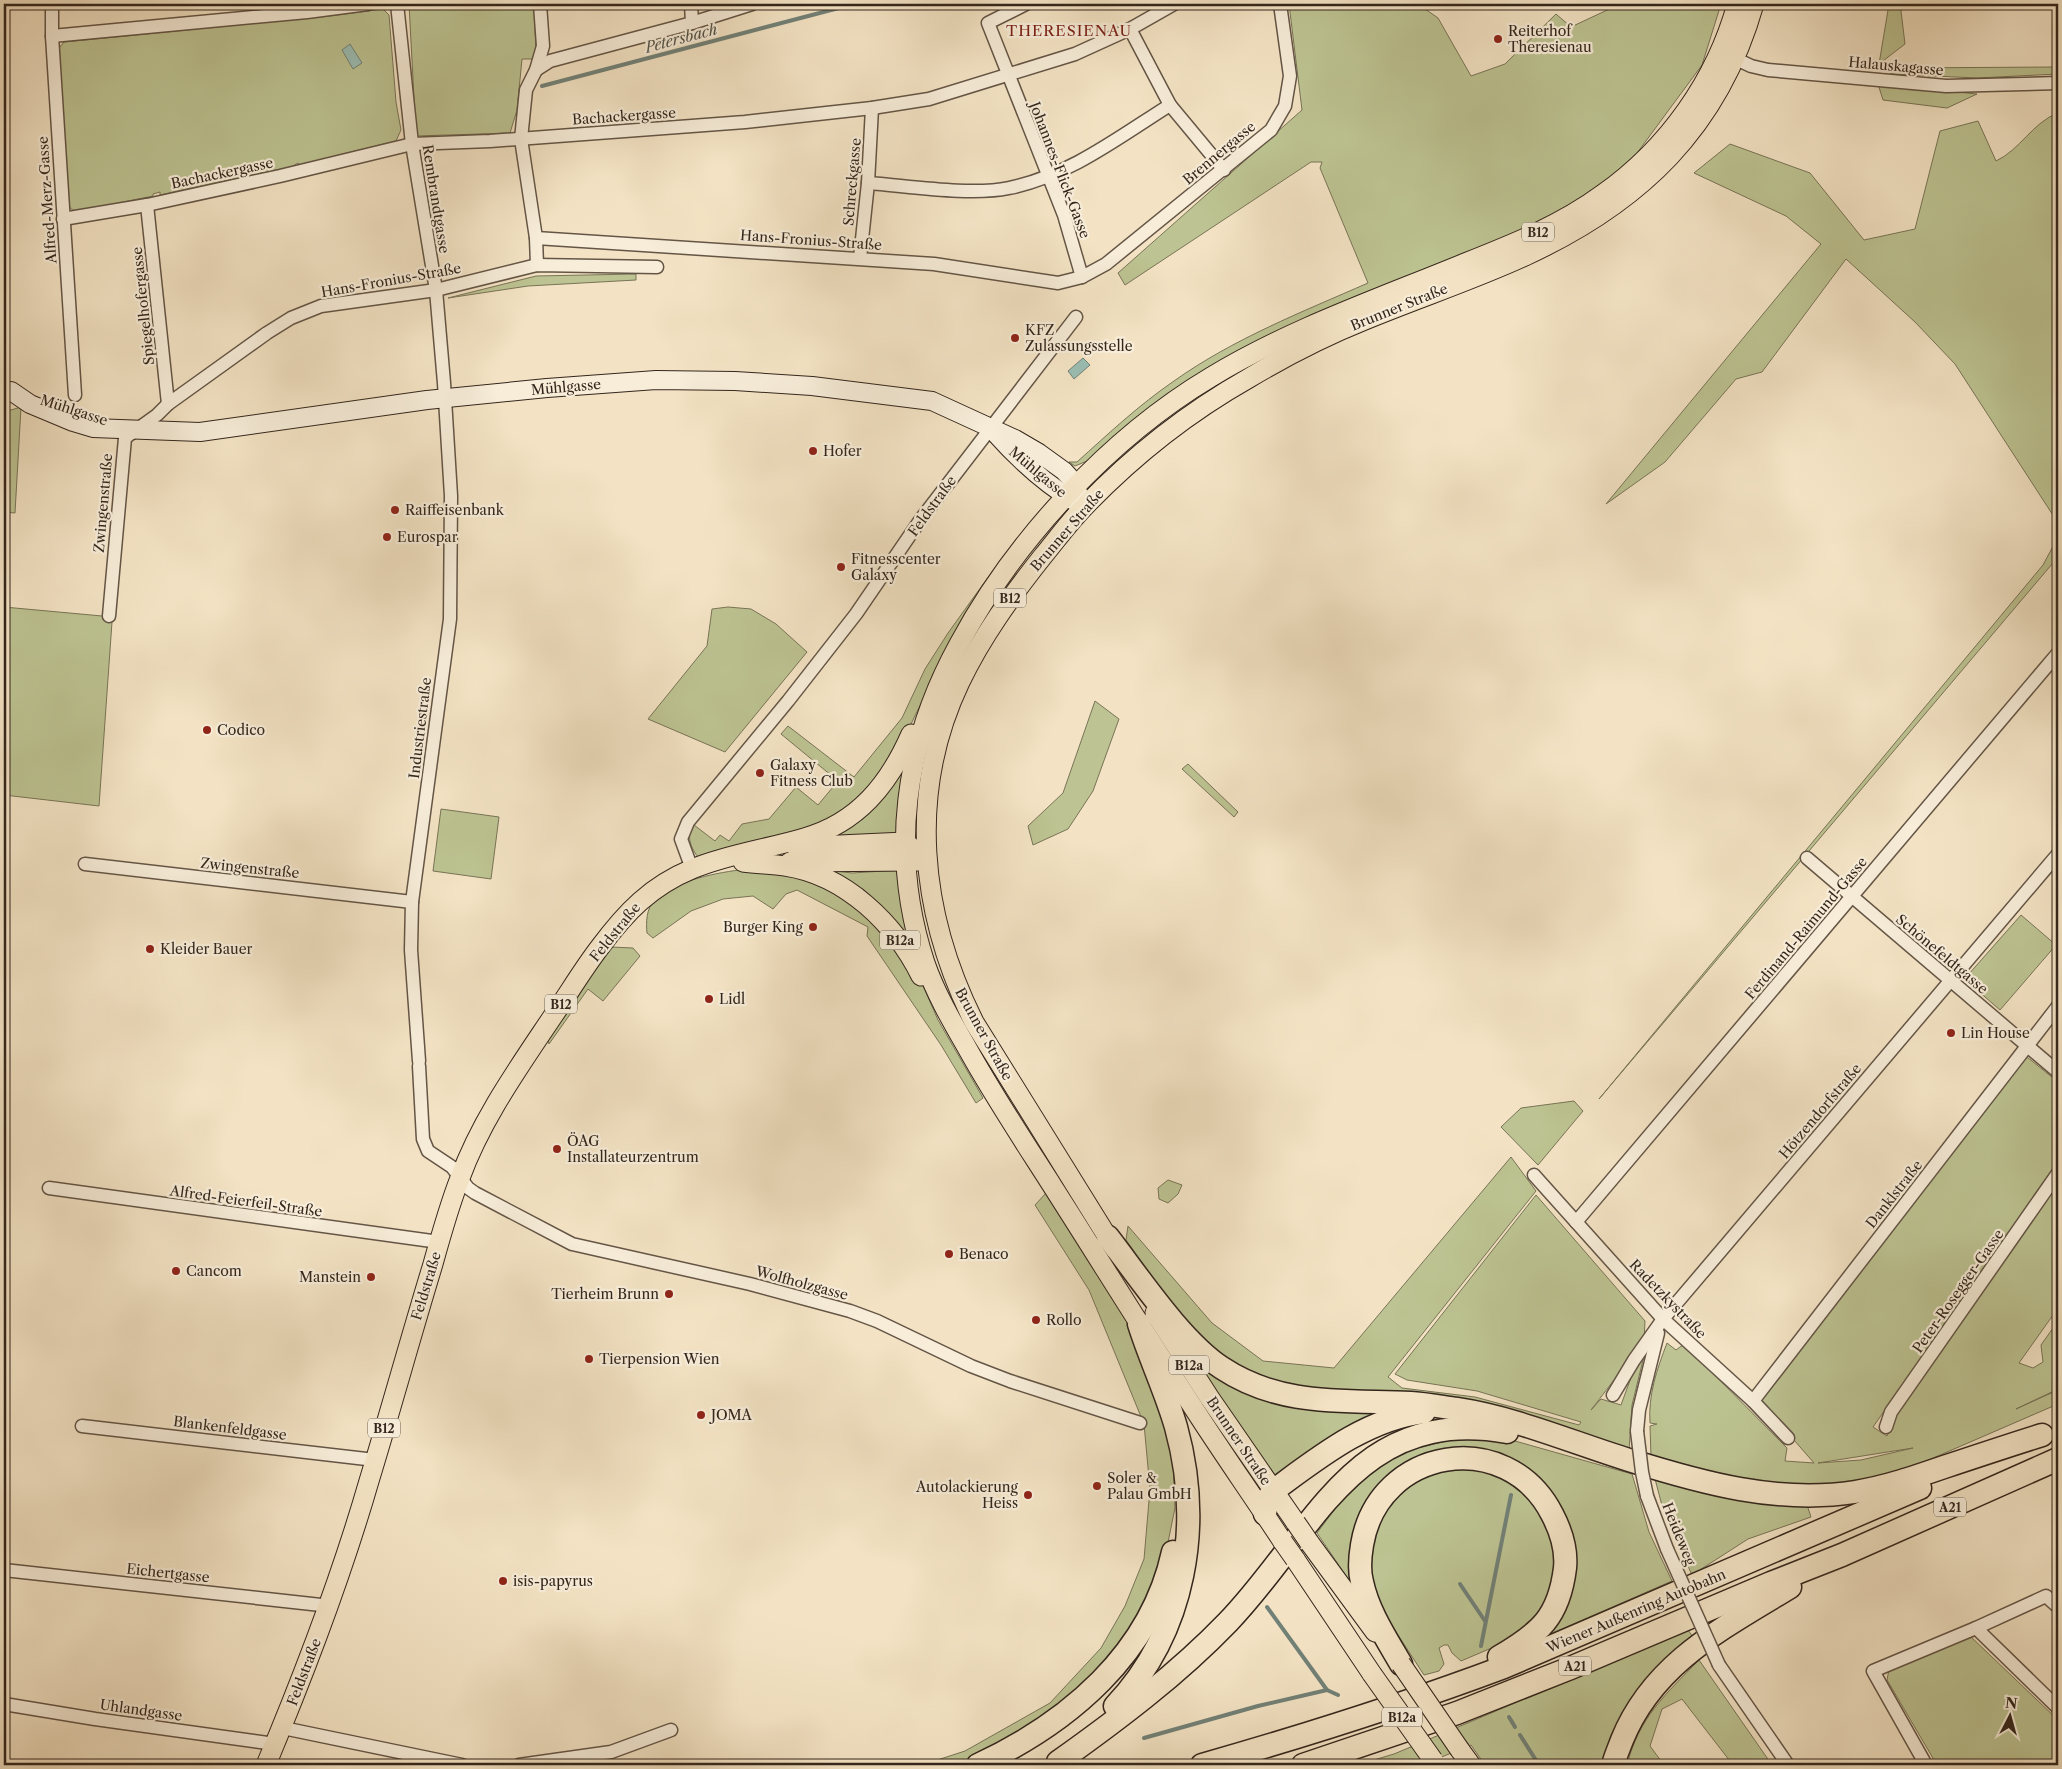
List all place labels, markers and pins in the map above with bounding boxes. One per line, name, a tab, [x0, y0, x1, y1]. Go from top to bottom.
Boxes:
place label: Reiterhof Theresienau	[1508, 22, 1592, 56]
marker: Reiterhof Theresienau	[1492, 33, 1504, 45]
place label: KFZ Zulassungsstelle	[1025, 321, 1133, 355]
marker: KFZ Zulassungsstelle	[1009, 332, 1021, 344]
place label: Hofer	[823, 442, 862, 460]
marker: Hofer	[807, 445, 819, 457]
place label: Raiffeisenbank	[405, 501, 505, 519]
marker: Raiffeisenbank	[389, 504, 401, 516]
place label: Eurospar	[397, 528, 458, 546]
marker: Eurospar	[381, 531, 393, 543]
place label: Fitnesscenter Galaxy	[851, 550, 941, 584]
marker: Fitnesscenter Galaxy	[835, 561, 847, 573]
place label: Codico	[217, 721, 265, 739]
marker: Codico	[201, 724, 213, 736]
place label: Galaxy Fitness Club	[770, 756, 853, 790]
marker: Galaxy Fitness Club	[754, 767, 766, 779]
place label: Burger King	[723, 918, 804, 936]
marker: Burger King	[807, 921, 819, 933]
place label: Kleider Bauer	[160, 940, 252, 958]
marker: Kleider Bauer	[144, 943, 156, 955]
place label: Lidl	[719, 990, 745, 1008]
marker: Lidl	[703, 993, 715, 1005]
place label: Lin House	[1961, 1024, 2030, 1042]
marker: Lin House	[1945, 1027, 1957, 1039]
place label: ÖAG Installateurzentrum	[567, 1132, 699, 1166]
marker: ÖAG Installateurzentrum	[551, 1143, 563, 1155]
place label: Benaco	[959, 1245, 1009, 1263]
marker: Benaco	[943, 1248, 955, 1260]
place label: Cancom	[186, 1262, 242, 1280]
marker: Cancom	[170, 1265, 182, 1277]
place label: Manstein	[299, 1268, 361, 1286]
marker: Manstein	[365, 1271, 377, 1283]
place label: Tierheim Brunn	[551, 1285, 659, 1303]
marker: Tierheim Brunn	[663, 1288, 675, 1300]
place label: Rollo	[1046, 1311, 1082, 1329]
marker: Rollo	[1030, 1314, 1042, 1326]
place label: Tierpension Wien	[599, 1350, 720, 1368]
marker: Tierpension Wien	[583, 1353, 595, 1365]
place label: JOMA	[709, 1406, 753, 1424]
marker: JOMA	[695, 1409, 707, 1421]
place label: Soler & Palau GmbH	[1107, 1469, 1192, 1503]
place label: Autolackierung Heiss	[915, 1478, 1019, 1512]
marker: Soler & Palau GmbH	[1091, 1480, 1103, 1492]
marker: Autolackierung Heiss	[1022, 1489, 1034, 1501]
place label: isis-papyrus	[513, 1572, 593, 1590]
marker: isis-papyrus	[497, 1575, 509, 1587]

